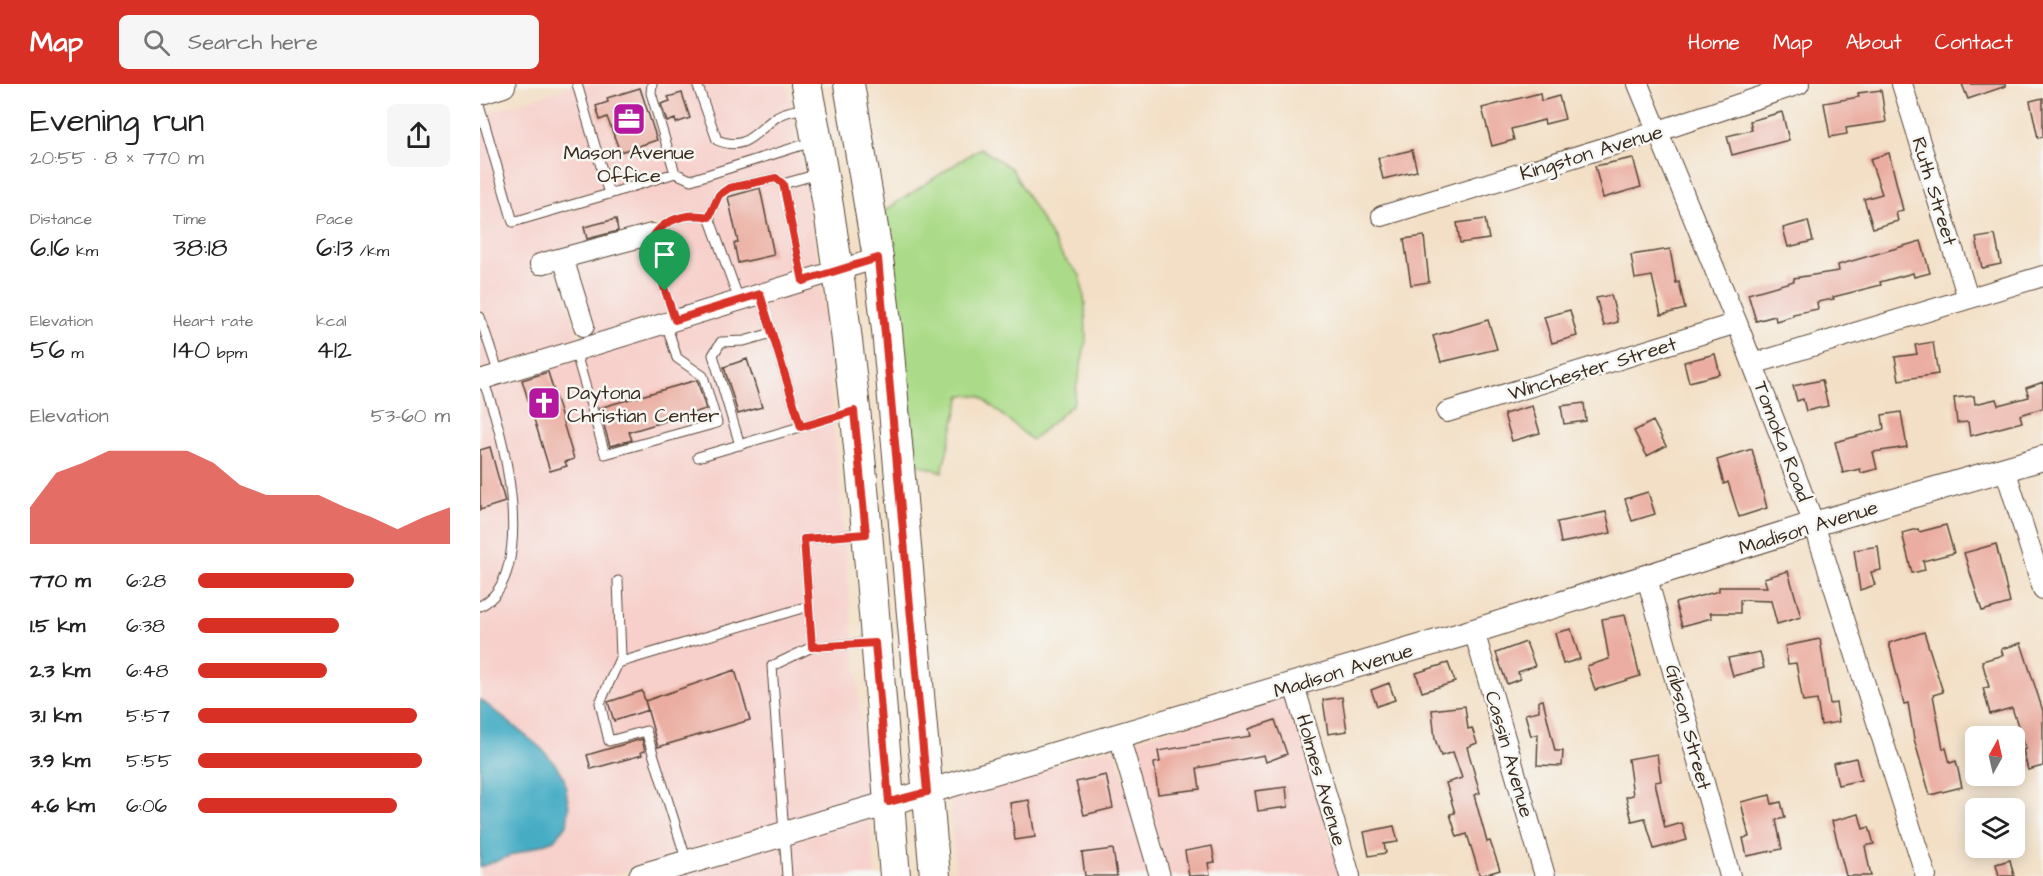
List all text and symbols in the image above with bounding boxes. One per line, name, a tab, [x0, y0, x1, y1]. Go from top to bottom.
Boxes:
search box	[119, 15, 539, 69]
text: Map	[30, 23, 83, 62]
icon: search	[140, 26, 173, 59]
text: Search here	[188, 27, 318, 58]
text: Home	[1688, 28, 1740, 57]
text: Map	[1773, 28, 1813, 57]
text: About	[1846, 28, 1902, 57]
text: Contact	[1935, 28, 2013, 57]
text: Evening run	[30, 98, 204, 144]
office icon: Mason Avenue Office	[611, 101, 647, 137]
button: share	[387, 104, 450, 167]
street label: Kingston Avenue	[1517, 118, 1667, 189]
street label: Ruth Street	[1904, 134, 1964, 249]
place label: Mason Avenue Office	[564, 139, 695, 190]
text: 20:55 · 8 × 770 m	[30, 144, 204, 172]
text: Distance	[30, 208, 92, 230]
text: Time	[173, 208, 207, 230]
text: Pace	[316, 208, 353, 230]
pin	[639, 229, 690, 291]
text: 6.16	[30, 230, 70, 266]
text: 38:18	[173, 230, 228, 266]
text: 6:13	[316, 230, 353, 266]
icon: arrive	[648, 238, 681, 271]
text: km	[70, 240, 98, 262]
text: /km	[353, 240, 389, 262]
text: Elevation	[30, 310, 93, 332]
text: Heart rate	[173, 310, 253, 332]
text: kcal	[316, 310, 347, 332]
street label: Winchester Street	[1505, 330, 1680, 408]
text: 56	[30, 332, 65, 368]
text: 140	[173, 332, 210, 368]
text: 412	[316, 332, 352, 368]
text: m	[65, 342, 84, 364]
text: bpm	[210, 342, 247, 364]
street label: Tomoka Road	[1746, 377, 1818, 506]
place label: Daytona Christian Center	[567, 379, 719, 430]
church icon: Daytona Christian Center	[526, 385, 562, 421]
text: Elevation	[30, 402, 109, 430]
text: 53–60 m	[371, 402, 450, 430]
street label: Madison Avenue	[1735, 493, 1882, 562]
text: 770 m	[30, 567, 91, 595]
text: 6:28	[126, 567, 166, 595]
text: 1.5 km	[30, 612, 85, 640]
text: 6:38	[126, 612, 165, 640]
street label: Madison Avenue	[1270, 636, 1417, 705]
text: 2.3 km	[30, 657, 90, 685]
text: 6:48	[126, 657, 168, 685]
street label: Gibson Street	[1658, 661, 1718, 793]
street label: Cassin Avenue	[1478, 688, 1541, 821]
text: 3.1 km	[30, 702, 81, 730]
text: 5:57	[126, 702, 170, 730]
street label: Holmes Avenue	[1289, 711, 1353, 850]
north arrow	[1965, 726, 2025, 786]
map controls	[1965, 726, 2025, 858]
text: 3.9 km	[30, 747, 90, 775]
text: 5:55	[126, 747, 172, 775]
text: 4.6 km	[30, 792, 95, 820]
text: 6:06	[126, 792, 167, 820]
button: layers	[1965, 798, 2025, 858]

